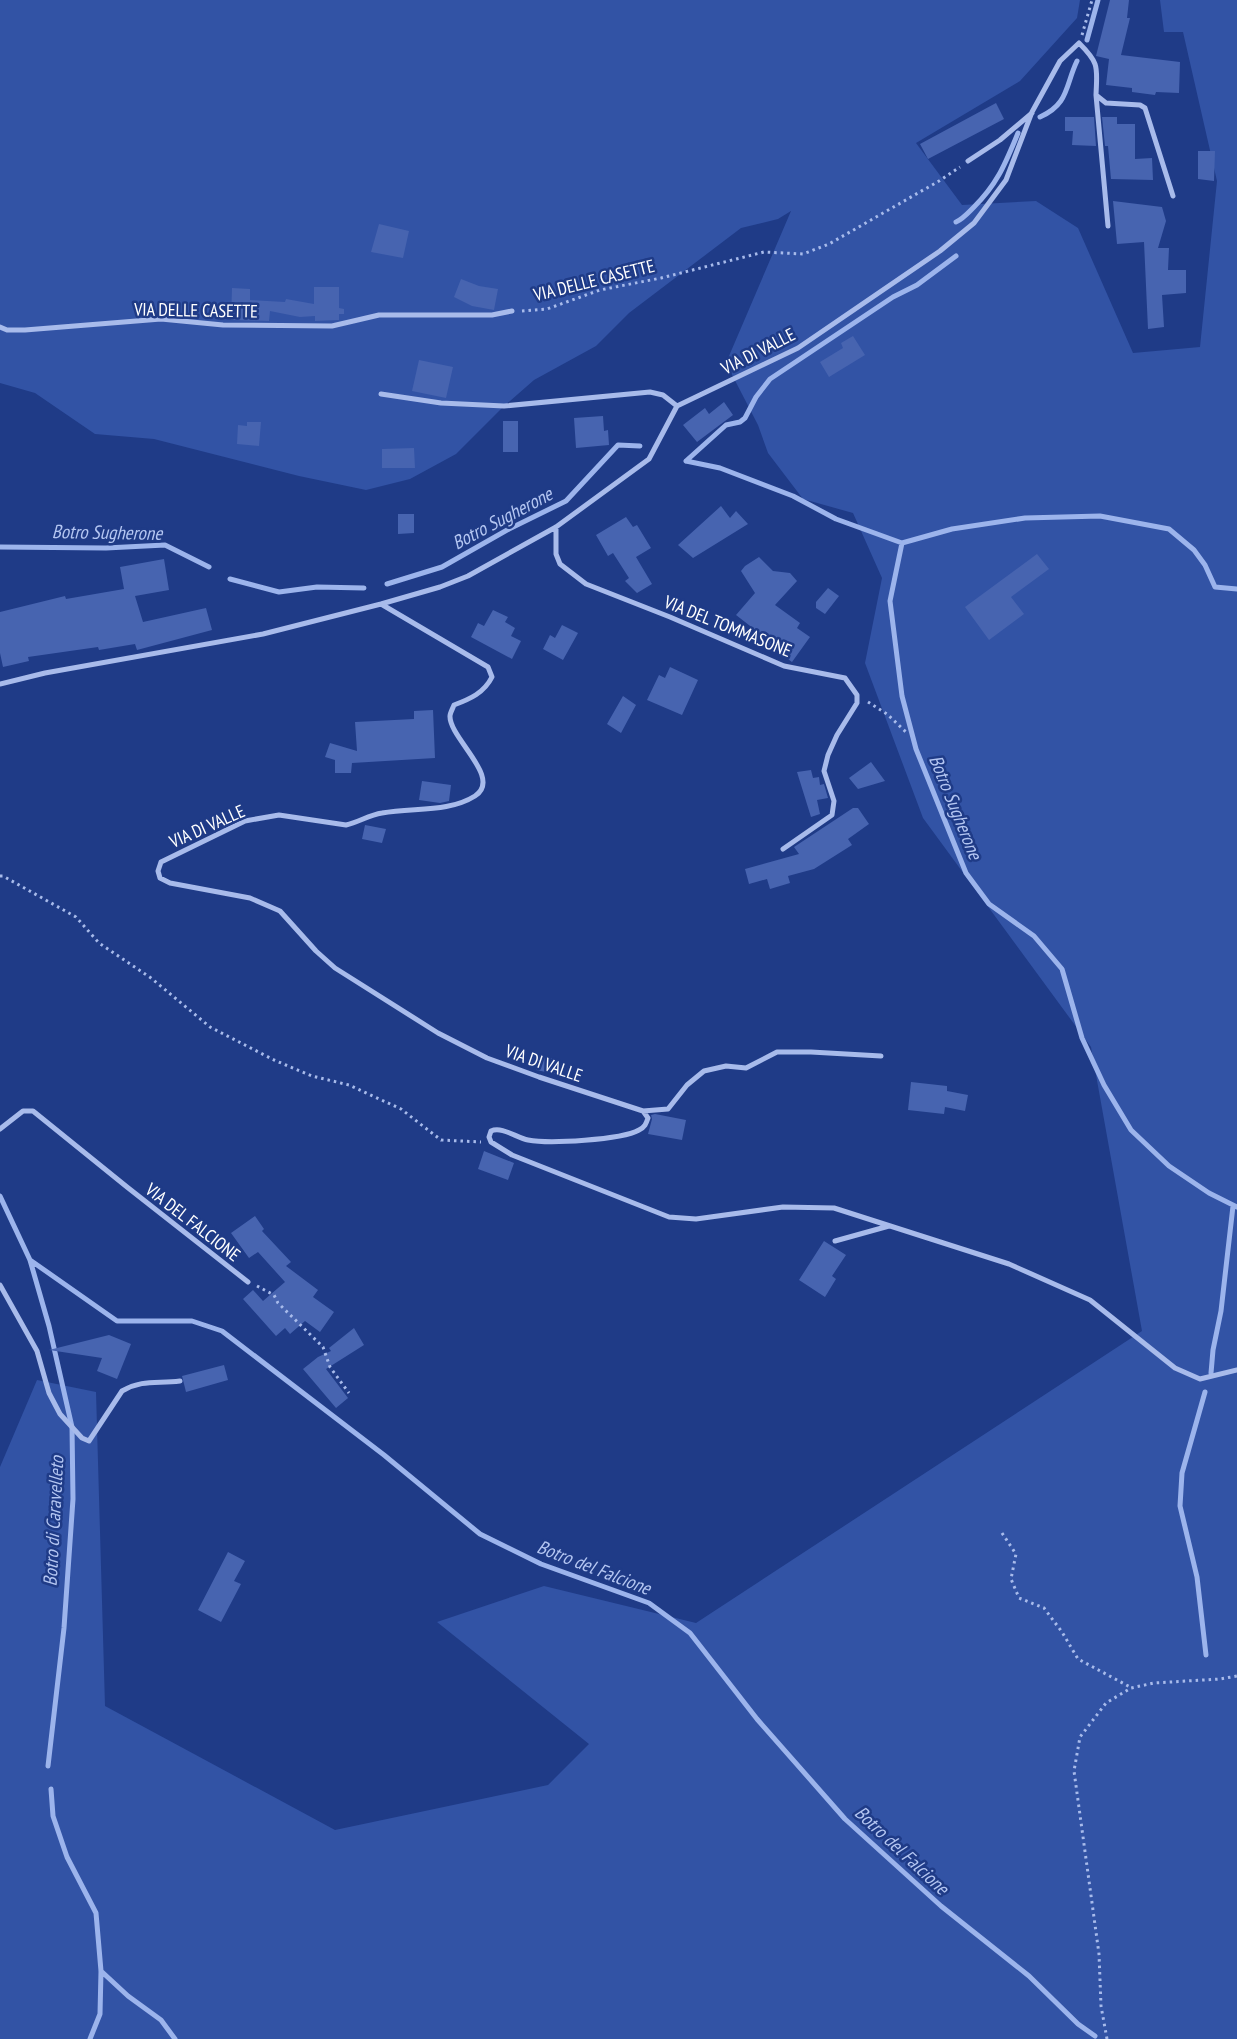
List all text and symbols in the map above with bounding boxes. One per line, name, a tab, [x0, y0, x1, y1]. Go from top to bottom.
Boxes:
street label: VIA DELLE CASETTE	[530, 254, 657, 306]
street label: VIA DELLE CASETTE	[133, 297, 258, 323]
street label: VIA DI VALLE	[716, 323, 799, 380]
water label: Botro Sugherone	[448, 481, 557, 554]
water label: Botro Sugherone	[52, 519, 163, 545]
street label: VIA DEL TOMMASONE	[660, 590, 795, 662]
water label: Botro Sugherone	[924, 751, 988, 864]
street label: VIA DI VALLE	[165, 799, 248, 853]
street label: VIA DI VALLE	[501, 1039, 586, 1087]
street label: VIA DEL FALCIONE	[140, 1177, 245, 1266]
water label: Botro di Caravelleto	[38, 1454, 68, 1587]
water label: Botro del Falcione	[534, 1534, 655, 1600]
water label: Botro del Falcione	[850, 1800, 955, 1900]

